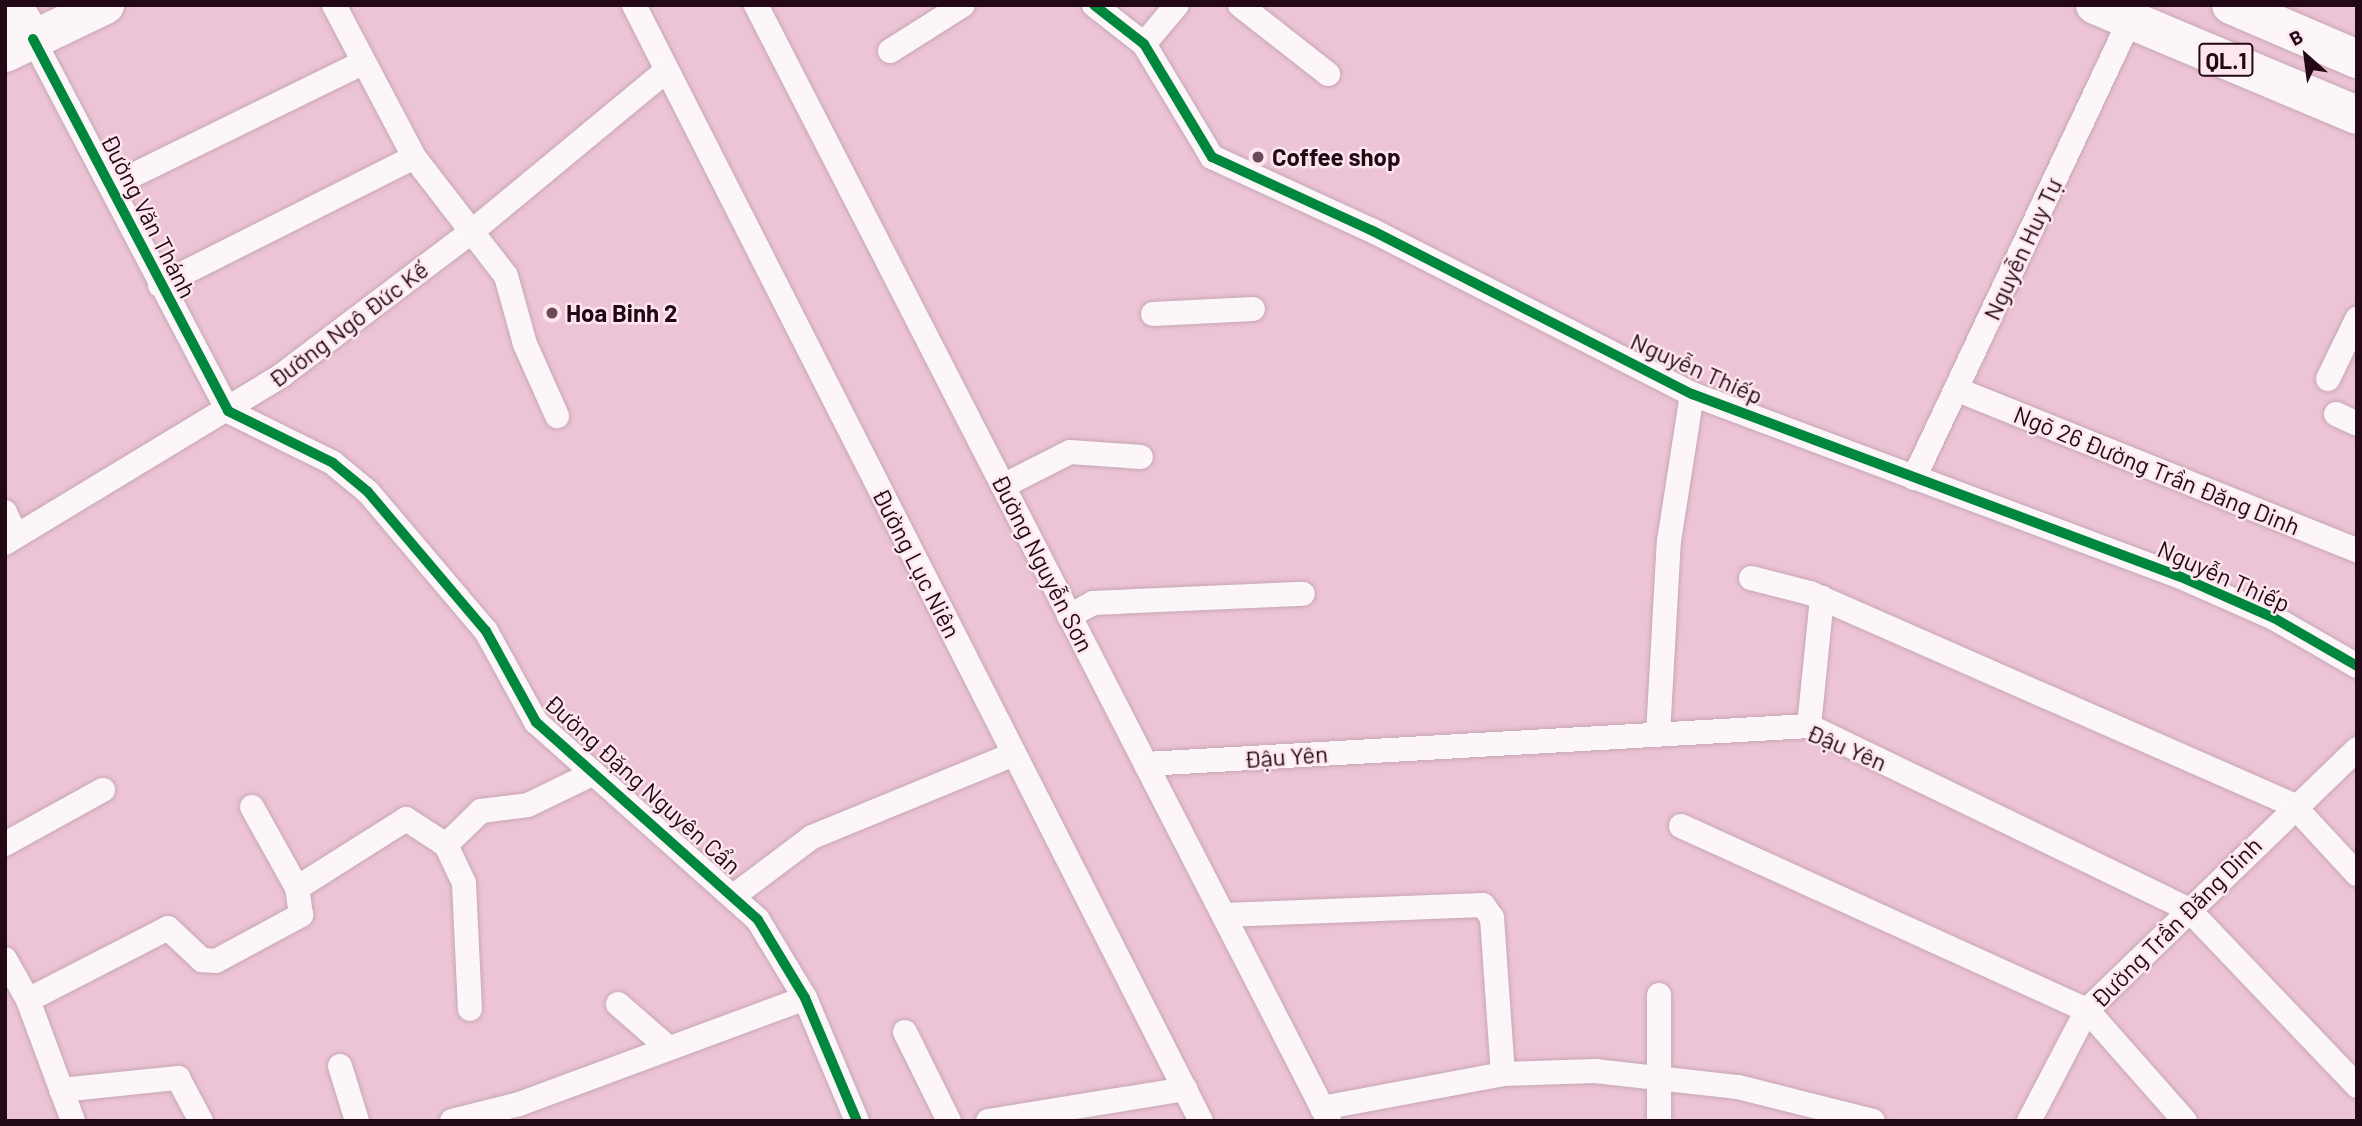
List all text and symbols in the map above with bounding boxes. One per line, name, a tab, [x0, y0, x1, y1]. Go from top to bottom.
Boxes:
north arrow	[2271, 21, 2341, 91]
text: B	[2285, 24, 2307, 50]
road number: QL.1	[2198, 40, 2254, 80]
street label: Đường Văn Thánh	[95, 129, 203, 303]
place label: Coffee shop	[1272, 143, 1401, 171]
marker: Coffee shop	[1250, 149, 1266, 165]
street label: Nguyễn Huy Tự	[1977, 174, 2067, 324]
street label: Đường Ngô Đức Kế	[262, 255, 434, 393]
place label: Hoa Binh 2	[566, 299, 677, 327]
marker: Hoa Binh 2	[544, 305, 560, 321]
street label: Nguyễn Thiếp	[1626, 326, 1768, 410]
street label: Ngõ 26 Đường Trần Đăng Dinh	[2010, 399, 2304, 541]
street label: Đường Nguyễn Sơn	[986, 469, 1100, 657]
street label: Đường Lục Niên	[867, 483, 967, 643]
street label: Nguyễn Thiếp	[2153, 534, 2295, 618]
street label: Đường Đặng Nguyên Cẩn	[539, 688, 747, 880]
street label: Đậu Yên	[1803, 717, 1891, 777]
street label: Đậu Yên	[1243, 739, 1329, 773]
street label: Đường Trần Đăng Dinh	[2085, 831, 2267, 1013]

